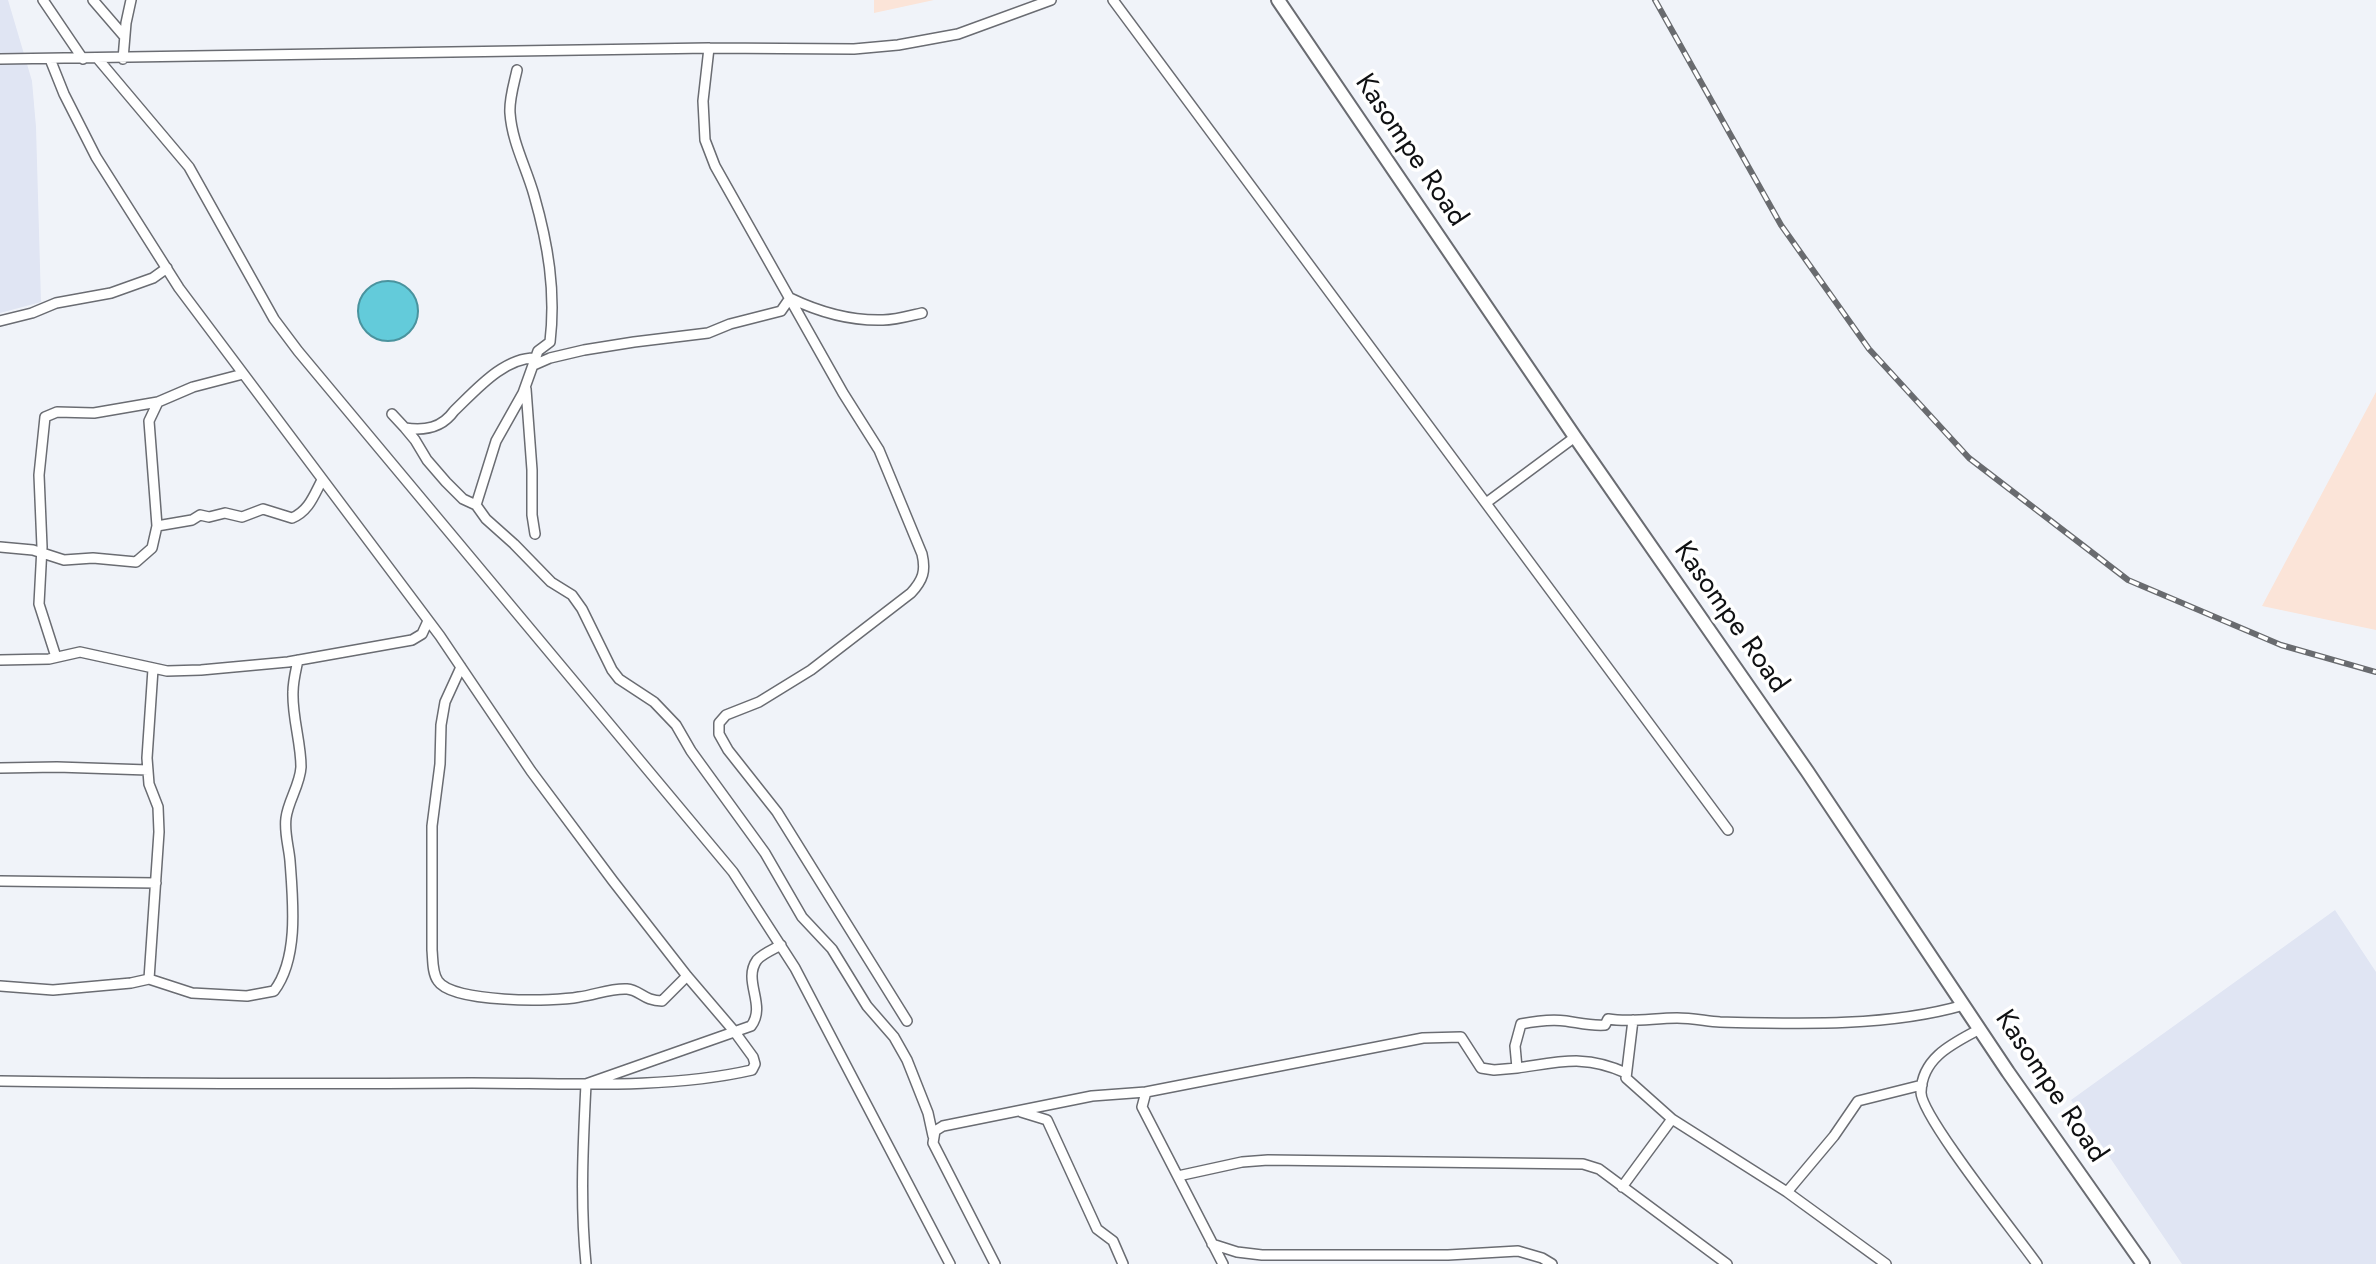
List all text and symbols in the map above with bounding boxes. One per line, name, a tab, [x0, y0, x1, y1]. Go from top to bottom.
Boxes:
street label: Kasompe Road	[1347, 68, 1473, 234]
street label: Kasompe Road	[1666, 536, 1794, 700]
street label: Kasompe Road	[1987, 1004, 2113, 1170]

